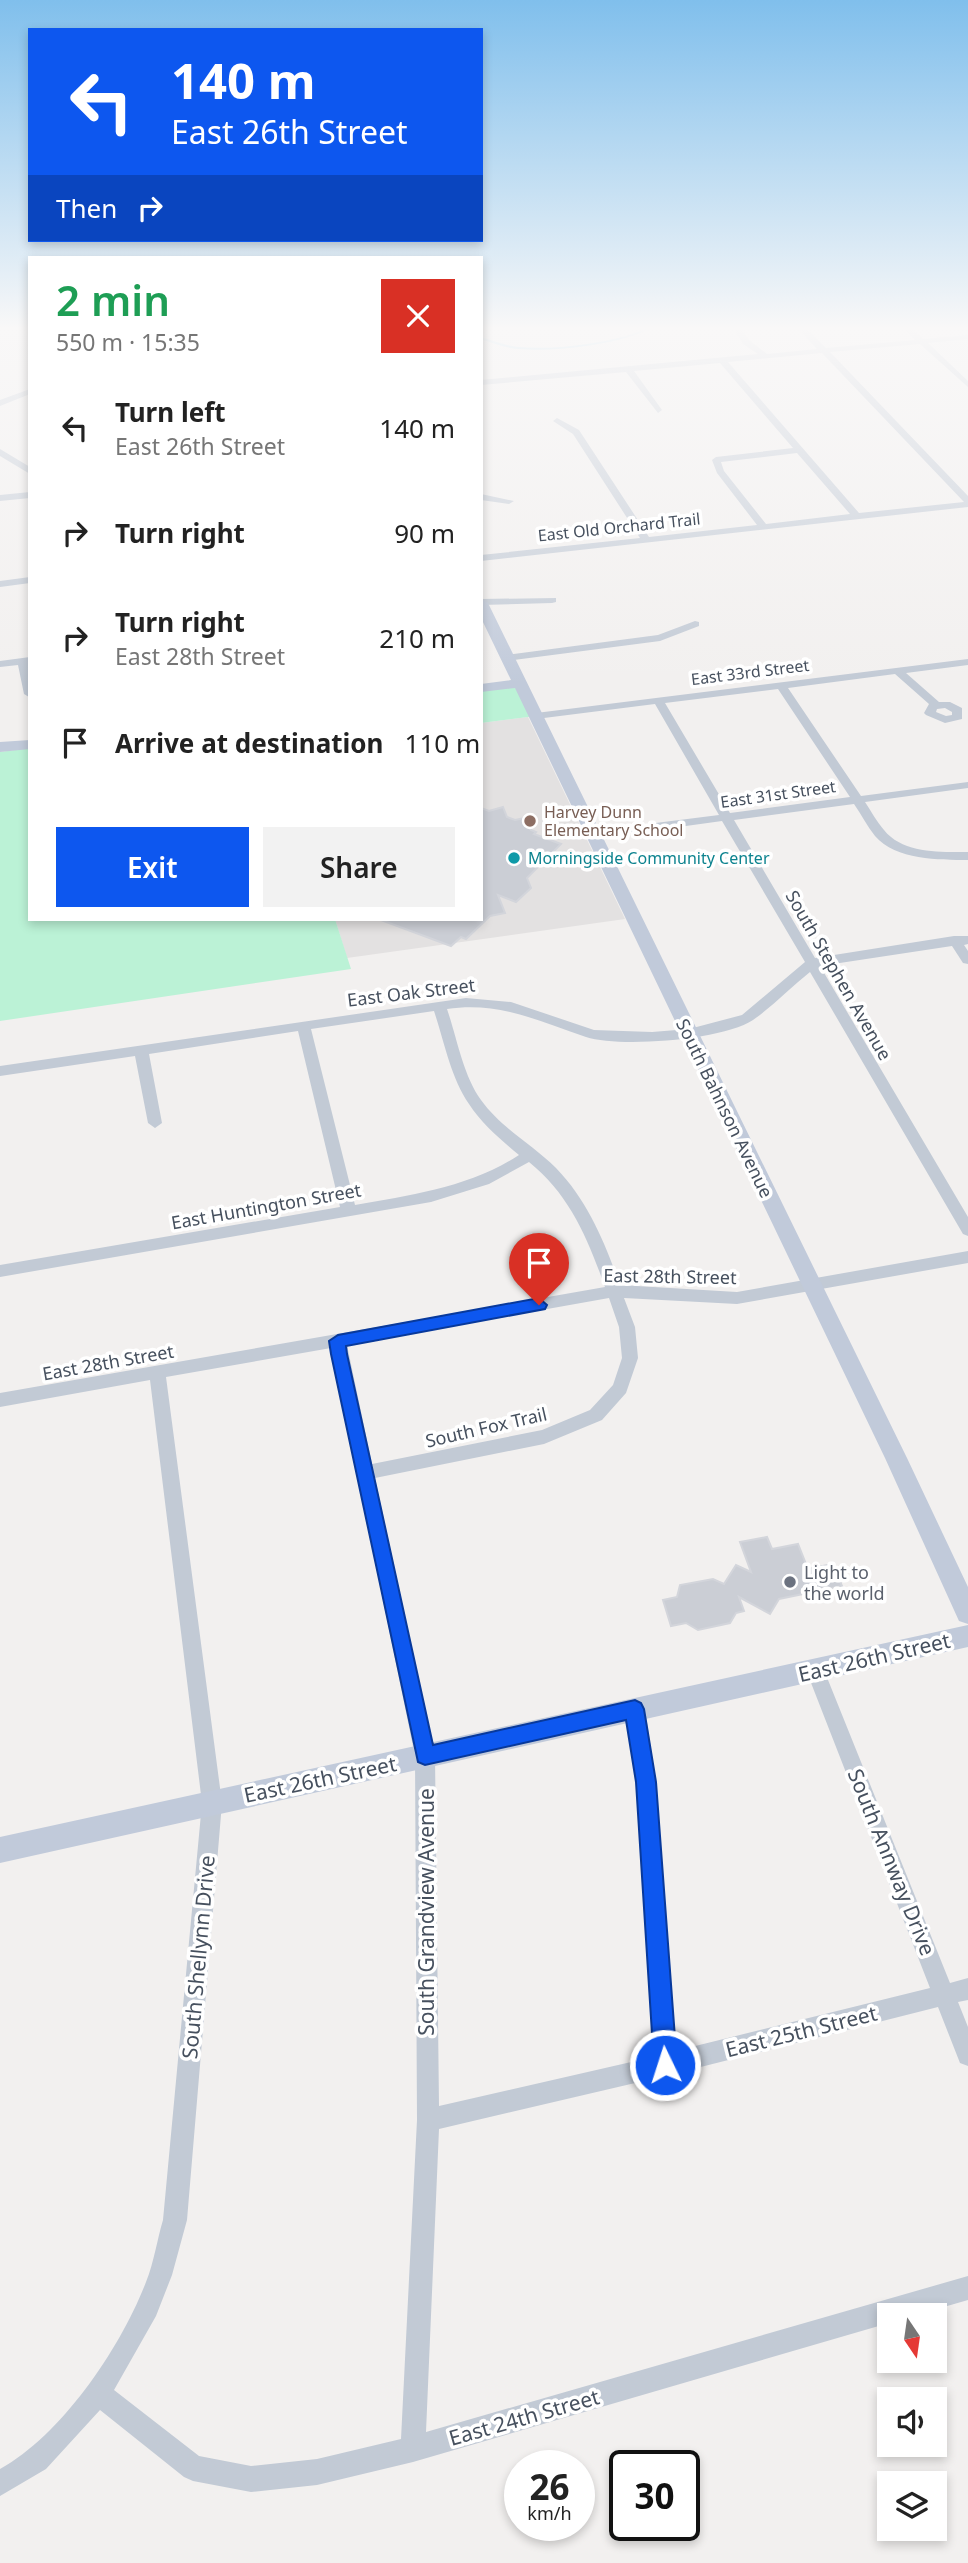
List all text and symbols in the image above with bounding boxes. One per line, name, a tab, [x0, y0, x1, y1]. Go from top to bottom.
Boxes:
text: 140 m	[171, 47, 316, 113]
icon: left	[56, 56, 147, 147]
text: East 26th Street	[171, 110, 408, 153]
icon: right	[131, 189, 169, 227]
text: Then	[56, 190, 117, 226]
text: 2 min	[56, 271, 170, 328]
button: close	[381, 279, 455, 353]
text: 550 m · 15:35	[56, 326, 200, 358]
text: Turn left	[115, 394, 226, 430]
icon: left	[56, 409, 94, 447]
text: 140 m	[379, 410, 455, 446]
text: East 26th Street	[115, 430, 285, 462]
street label: East Old Orchard Trail	[537, 508, 701, 546]
icon: right	[56, 514, 94, 552]
text: Turn right	[115, 515, 245, 551]
text: 90 m	[394, 515, 455, 551]
text: Turn right	[115, 604, 245, 640]
icon: right	[56, 619, 94, 657]
text: 210 m	[379, 620, 455, 656]
text: East 28th Street	[115, 640, 285, 672]
street label: East 33rd Street	[690, 654, 810, 690]
icon: arrive	[56, 724, 94, 762]
text: Arrive at destination	[115, 725, 384, 761]
text: 110 m	[405, 725, 480, 761]
street label: East 31st Street	[719, 775, 837, 813]
place label: Harvey Dunn Elementary School	[544, 801, 683, 841]
marker: Harvey Dunn Elementary School	[522, 813, 538, 829]
button: Exit	[56, 827, 249, 907]
button: Share	[263, 827, 455, 907]
place label: Morningside Community Center	[528, 847, 770, 869]
marker: Morningside Community Center	[506, 850, 522, 866]
street label: South Stephen Avenue	[781, 886, 897, 1064]
street label: East Oak Street	[346, 972, 477, 1012]
street label: South Bahnson Avenue	[671, 1014, 779, 1202]
street label: East Huntington Street	[169, 1177, 363, 1235]
pin	[509, 1233, 569, 1305]
icon: arrive	[520, 1244, 558, 1282]
street label: East 28th Street	[603, 1263, 737, 1289]
street label: East 28th Street	[40, 1339, 176, 1385]
street label: South Fox Trail	[423, 1401, 549, 1453]
place label: Light to the world	[804, 1560, 885, 1605]
marker: Light to the world	[782, 1574, 798, 1590]
street label: East 26th Street	[795, 1626, 953, 1688]
street label: East 26th Street	[241, 1749, 399, 1809]
street label: South Annway Drive	[842, 1765, 942, 1959]
street label: South Grandview Avenue	[412, 1788, 440, 2036]
street label: South Shellynn Drive	[175, 1854, 221, 2060]
street label: East 25th Street	[722, 1999, 880, 2063]
position arrow	[628, 2028, 702, 2102]
north arrow	[877, 2303, 947, 2373]
map controls	[877, 2303, 947, 2541]
street label: East 24th Street	[446, 2382, 603, 2452]
button: sound	[877, 2387, 947, 2457]
speed limit sign: 30	[609, 2450, 700, 2541]
text: 26	[529, 2463, 570, 2510]
button: layers	[877, 2471, 947, 2541]
text: km/h	[527, 2501, 572, 2525]

